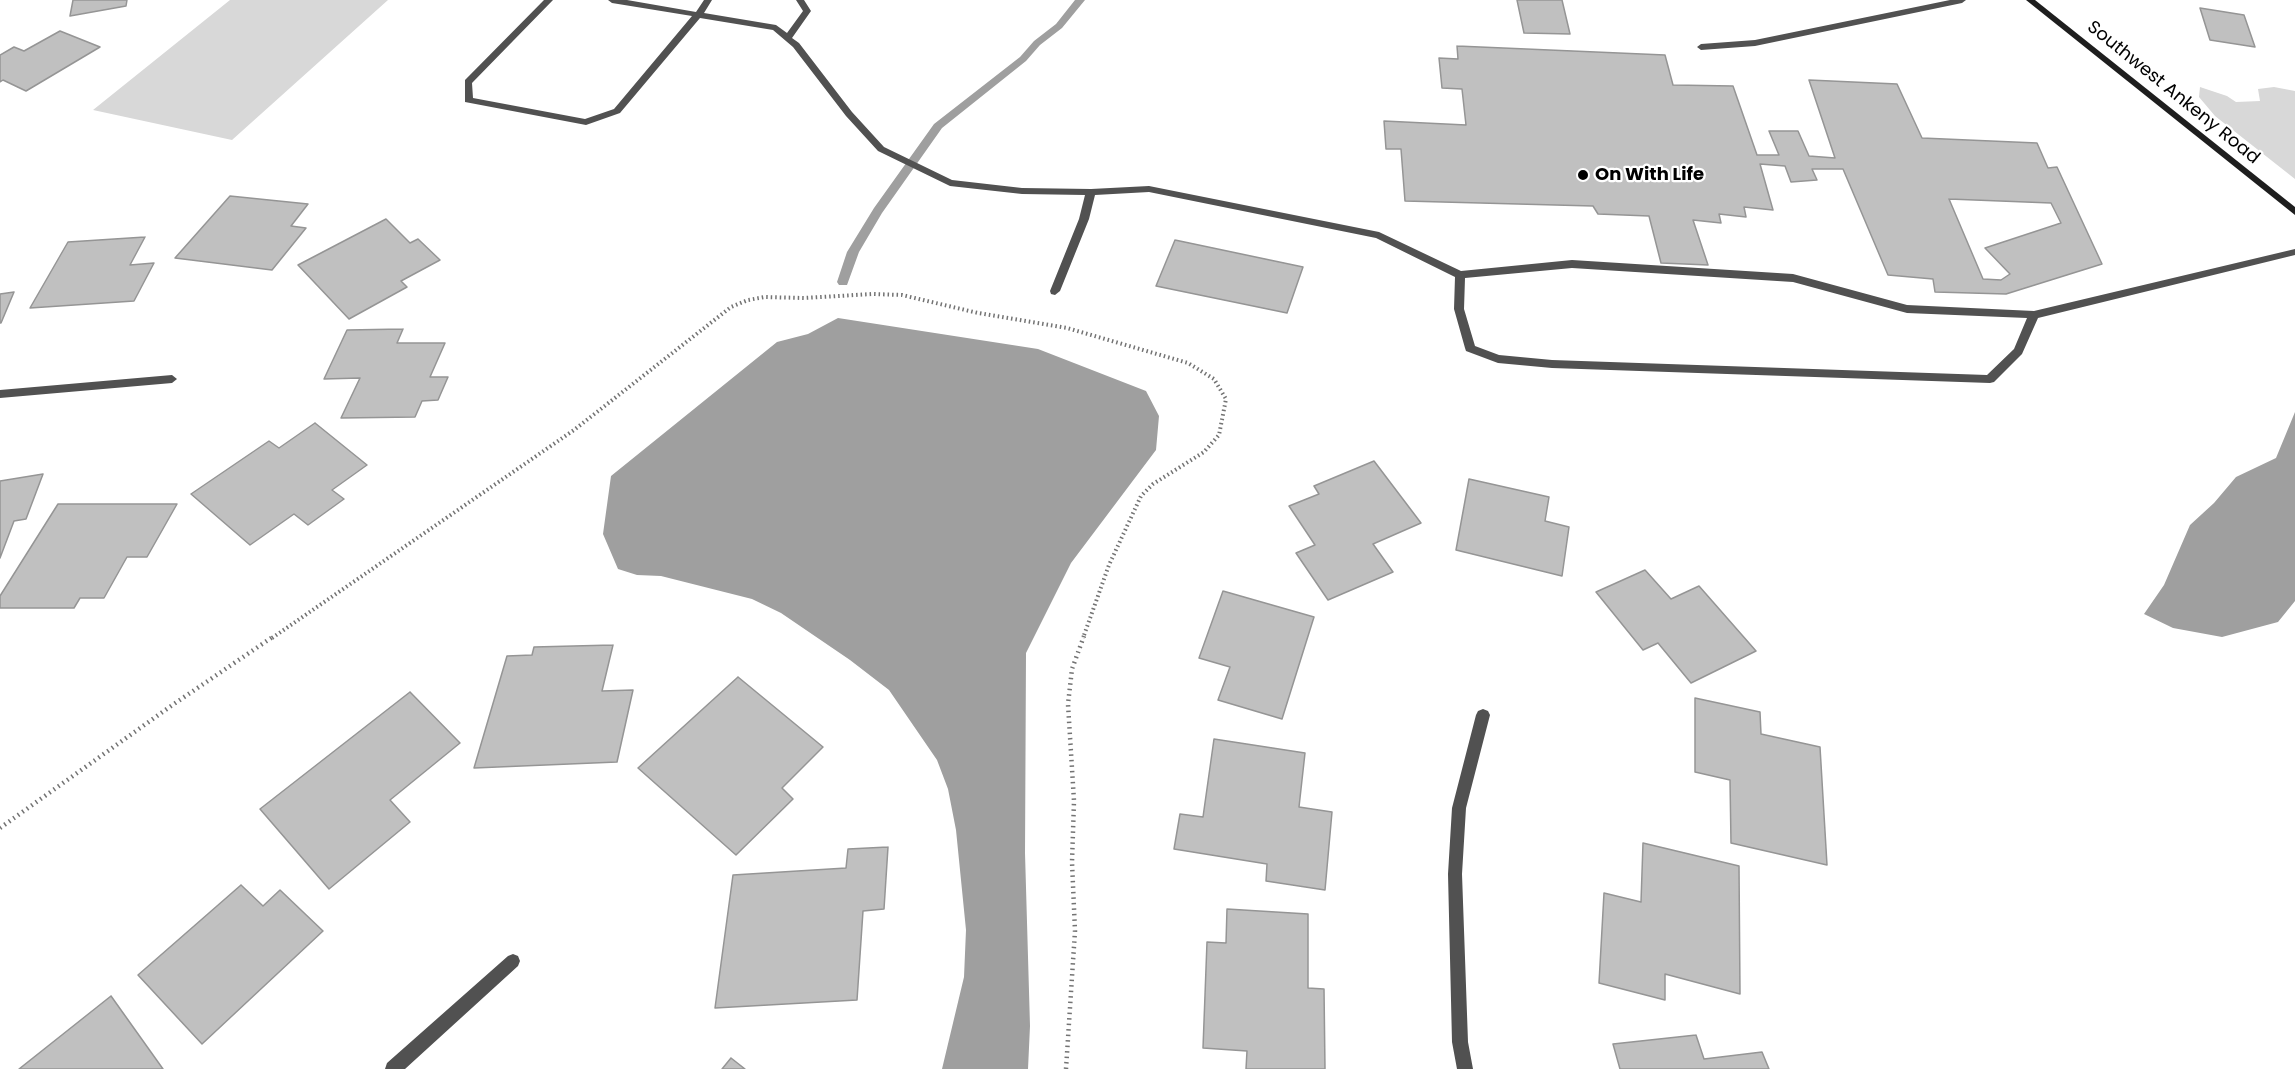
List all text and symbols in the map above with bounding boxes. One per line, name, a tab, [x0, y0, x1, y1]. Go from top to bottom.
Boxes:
street label: Southwest Ankeny Road	[2082, 17, 2264, 169]
place label: On With Life	[1595, 164, 1704, 186]
marker: On With Life	[1576, 168, 1590, 182]

